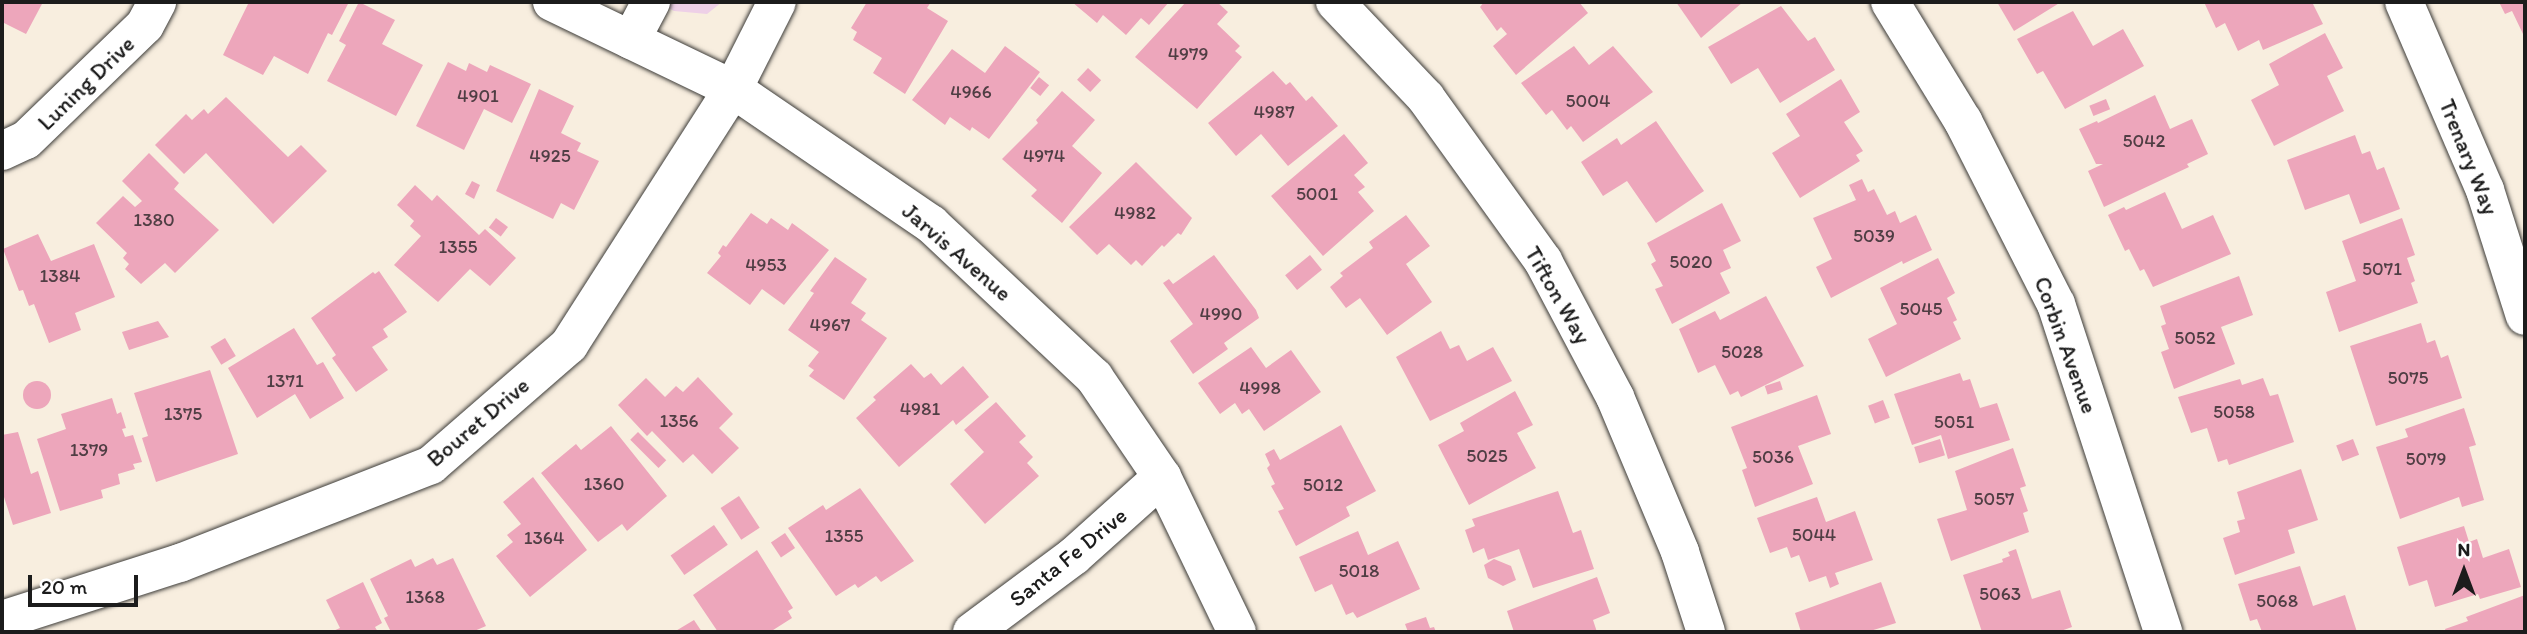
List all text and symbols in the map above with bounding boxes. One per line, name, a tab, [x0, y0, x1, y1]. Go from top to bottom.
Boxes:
street label: Luning Drive	[32, 30, 140, 136]
house number: 4979	[1168, 43, 1208, 65]
house number: 4966	[950, 81, 992, 103]
house number: 4901	[457, 85, 499, 107]
house number: 5004	[1566, 90, 1610, 112]
street label: Trenary Way	[2433, 96, 2505, 218]
house number: 4987	[1253, 101, 1295, 123]
house number: 5042	[2122, 130, 2166, 152]
house number: 4925	[529, 145, 571, 167]
house number: 4974	[1023, 145, 1065, 167]
house number: 5001	[1296, 183, 1338, 205]
street label: Jarvis Avenue	[897, 197, 1017, 307]
house number: 4982	[1114, 202, 1156, 224]
house number: 1380	[133, 209, 175, 231]
house number: 5039	[1853, 225, 1895, 247]
house number: 1355	[438, 236, 478, 258]
street label: Tifton Way	[1519, 242, 1597, 348]
house number: 5020	[1669, 251, 1713, 273]
house number: 4953	[745, 254, 787, 276]
house number: 5071	[2362, 258, 2402, 280]
house number: 1384	[39, 265, 81, 287]
street label: Corbin Avenue	[2028, 273, 2104, 417]
house number: 5045	[1899, 298, 1943, 320]
house number: 4990	[1200, 303, 1242, 325]
house number: 4967	[810, 314, 850, 336]
house number: 5052	[2174, 327, 2216, 349]
house number: 5028	[1721, 341, 1763, 363]
house number: 5075	[2387, 367, 2429, 389]
house number: 1371	[266, 370, 304, 392]
street label: Bouret Drive	[421, 371, 535, 473]
house number: 4998	[1239, 377, 1281, 399]
house number: 4981	[900, 398, 940, 420]
house number: 5058	[2213, 401, 2255, 423]
house number: 1375	[164, 403, 202, 425]
house number: 1356	[659, 410, 699, 432]
house number: 5051	[1934, 411, 1974, 433]
house number: 1379	[70, 439, 108, 461]
house number: 5025	[1466, 445, 1508, 467]
house number: 5036	[1752, 446, 1794, 468]
house number: 5079	[2405, 448, 2447, 470]
house number: 1360	[584, 473, 624, 495]
house number: 5012	[1303, 474, 1343, 496]
house number: 5057	[1973, 488, 2015, 510]
street label: Santa Fe Drive	[1004, 502, 1132, 612]
house number: 5044	[1792, 524, 1836, 546]
house number: 1355	[824, 525, 864, 547]
house number: 1364	[524, 527, 564, 549]
north arrow	[2429, 536, 2499, 606]
text: N	[2458, 538, 2470, 561]
scale bar	[32, 560, 142, 604]
house number: 5018	[1339, 560, 1379, 582]
text: 20 m	[41, 574, 87, 599]
house number: 5063	[1979, 583, 2021, 605]
house number: 1368	[405, 586, 445, 608]
house number: 5068	[2256, 590, 2298, 612]

